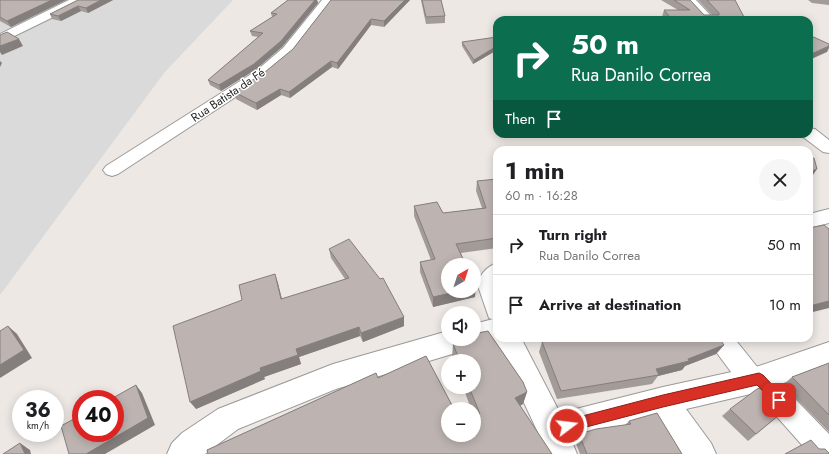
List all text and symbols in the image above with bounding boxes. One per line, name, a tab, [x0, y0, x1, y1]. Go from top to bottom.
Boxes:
text: 50 m	[571, 24, 639, 65]
icon: right	[505, 32, 557, 84]
text: Rua Danilo Correa	[571, 62, 711, 88]
street label: Rua Batista da Fé	[187, 63, 269, 127]
text: Then	[505, 108, 535, 130]
icon: arrive	[543, 108, 565, 130]
text: 1 min	[505, 153, 565, 188]
button: close	[759, 159, 801, 201]
text: 60 m · 16:28	[505, 186, 578, 205]
text: Turn right	[539, 224, 607, 246]
icon: right	[505, 234, 527, 256]
text: 50 m	[767, 234, 801, 256]
text: Rua Danilo Correa	[539, 246, 640, 265]
north arrow	[441, 258, 481, 298]
map controls	[441, 258, 481, 442]
icon: arrive	[505, 294, 527, 316]
text: Arrive at destination	[539, 294, 681, 316]
text: 10 m	[769, 294, 801, 316]
button: sound	[441, 306, 481, 346]
button: +	[441, 354, 481, 394]
pin	[762, 383, 796, 417]
icon: arrive	[768, 389, 790, 411]
speed limit sign: 40	[72, 390, 124, 442]
text: 36	[25, 396, 51, 425]
button: −	[441, 402, 481, 442]
position arrow	[546, 405, 588, 447]
text: km/h	[27, 418, 49, 433]

